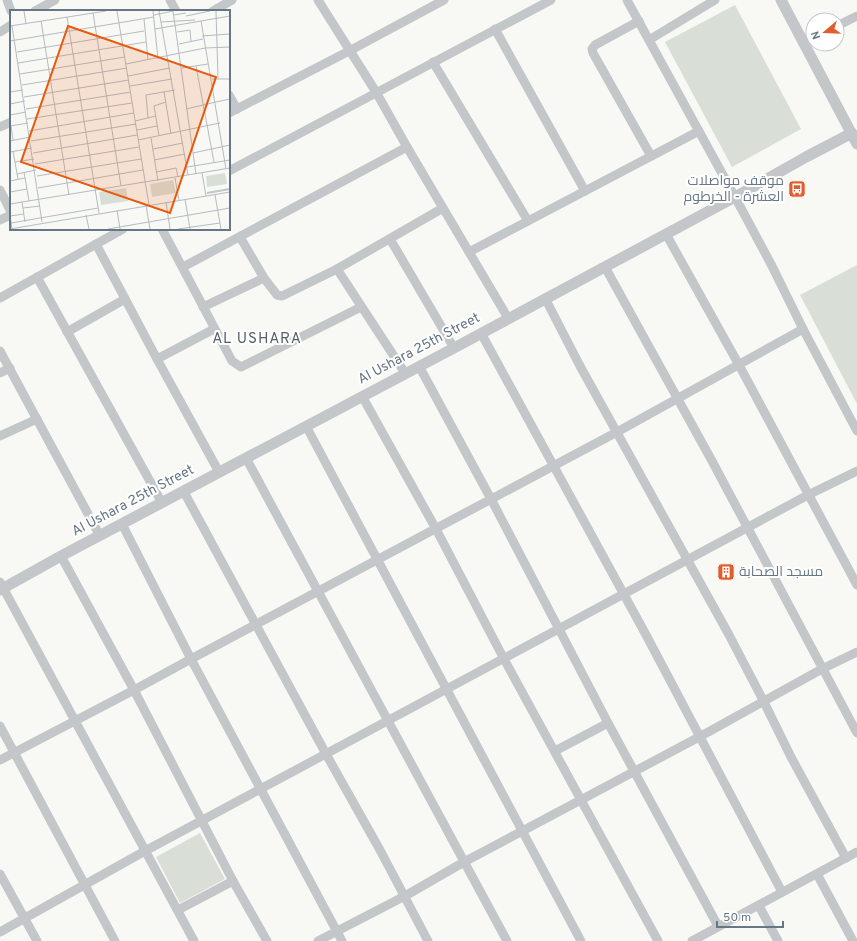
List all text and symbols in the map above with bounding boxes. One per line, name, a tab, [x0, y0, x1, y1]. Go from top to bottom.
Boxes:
inset map	[10, 10, 230, 230]
north arrow	[805, 12, 845, 52]
text: N	[809, 29, 824, 41]
place label: موقف مواصلات العشرة - الخرطوم	[684, 173, 784, 206]
bus stop icon: موقف مواصلات العشرة - الخرطوم	[787, 179, 807, 199]
street label: Al Ushara 25th Street	[355, 310, 483, 388]
district label: AL USHARA	[212, 330, 302, 349]
street label: Al Ushara 25th Street	[69, 462, 197, 540]
building icon: مسجد الصحابة	[716, 562, 736, 582]
place label: مسجد الصحابة	[739, 564, 823, 581]
scale bar	[717, 903, 783, 929]
text: 50 m	[723, 910, 751, 926]

